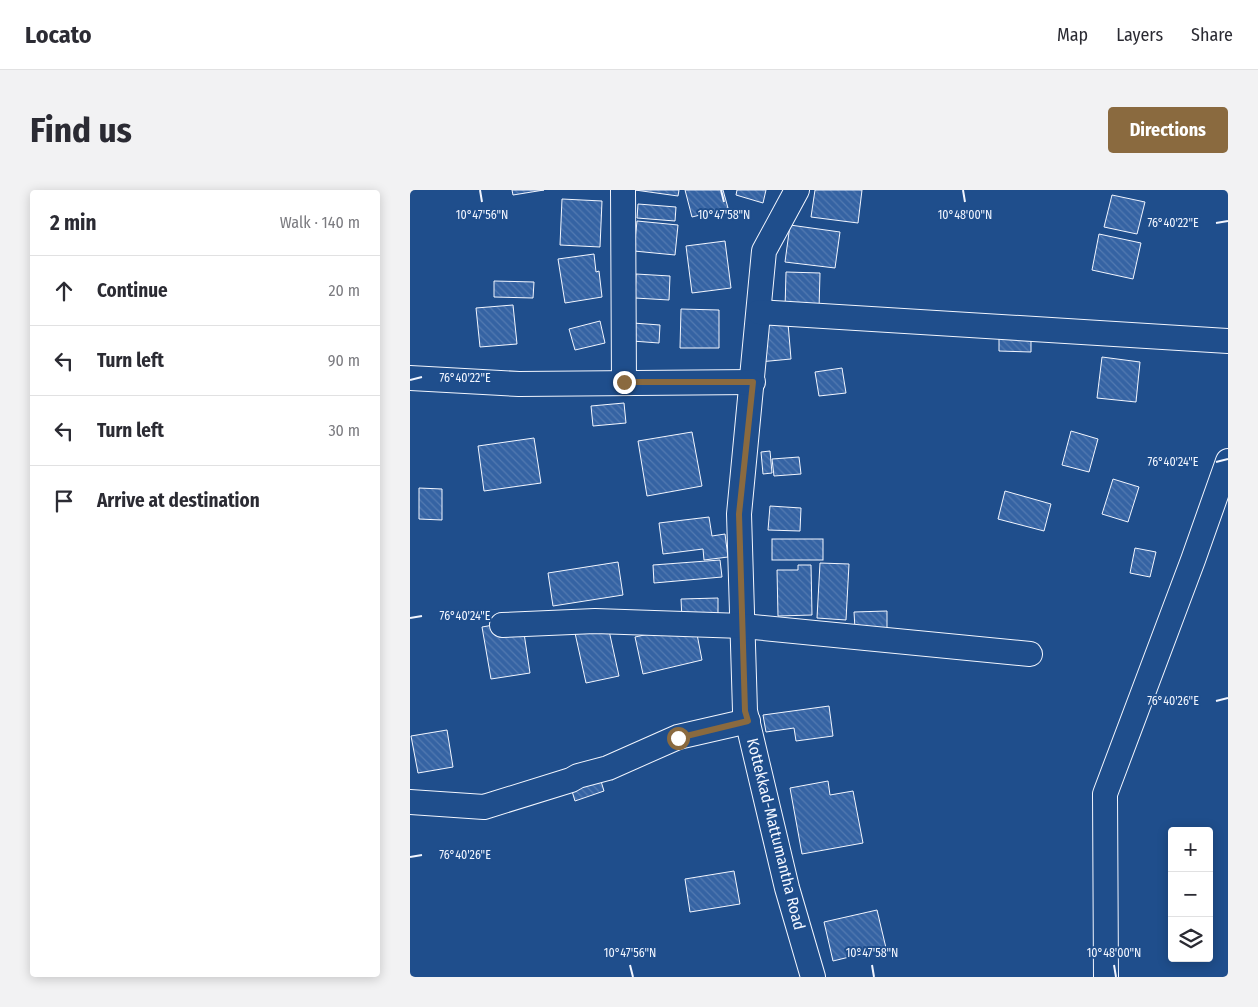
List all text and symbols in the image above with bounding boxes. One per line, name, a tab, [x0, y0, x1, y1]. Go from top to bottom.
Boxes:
text: Locato	[25, 21, 91, 49]
text: Map	[1057, 24, 1088, 46]
text: Layers	[1116, 24, 1163, 46]
text: Share	[1191, 24, 1233, 46]
button: Directions	[1108, 107, 1228, 153]
text: Find us	[30, 109, 132, 151]
text: 10°47'56"N	[456, 208, 508, 222]
text: 10°47'58"N	[698, 208, 750, 222]
text: 10°48'00"N	[938, 208, 992, 222]
text: 2 min	[50, 210, 97, 236]
text: Walk · 140 m	[280, 213, 360, 232]
text: 76°40'22"E	[1147, 216, 1199, 230]
icon: ahead	[50, 277, 78, 305]
text: Continue	[97, 279, 168, 302]
text: 20 m	[329, 281, 360, 300]
icon: left	[50, 347, 78, 375]
text: Turn left	[97, 349, 164, 372]
text: 90 m	[328, 351, 360, 370]
text: 76°40'22"E	[439, 371, 491, 385]
route end	[613, 371, 636, 394]
icon: left	[50, 417, 78, 445]
text: Turn left	[97, 419, 164, 442]
text: 30 m	[328, 421, 360, 440]
text: 76°40'24"E	[1148, 455, 1199, 469]
icon: arrive	[50, 487, 78, 515]
text: Arrive at destination	[97, 489, 260, 512]
text: 76°40'24"E	[440, 609, 491, 623]
text: 76°40'26"E	[1147, 694, 1199, 708]
route start	[667, 727, 690, 750]
street label: Kottekkad-Mattumantha Road	[743, 736, 809, 932]
map controls	[1168, 827, 1213, 962]
button: +	[1168, 827, 1213, 872]
text: 76°40'26"E	[439, 848, 491, 862]
button: −	[1168, 872, 1213, 917]
button: layers	[1168, 917, 1213, 962]
text: 10°47'56"N	[604, 946, 656, 960]
text: 10°47'58"N	[846, 946, 898, 960]
text: 10°48'00"N	[1087, 946, 1141, 960]

